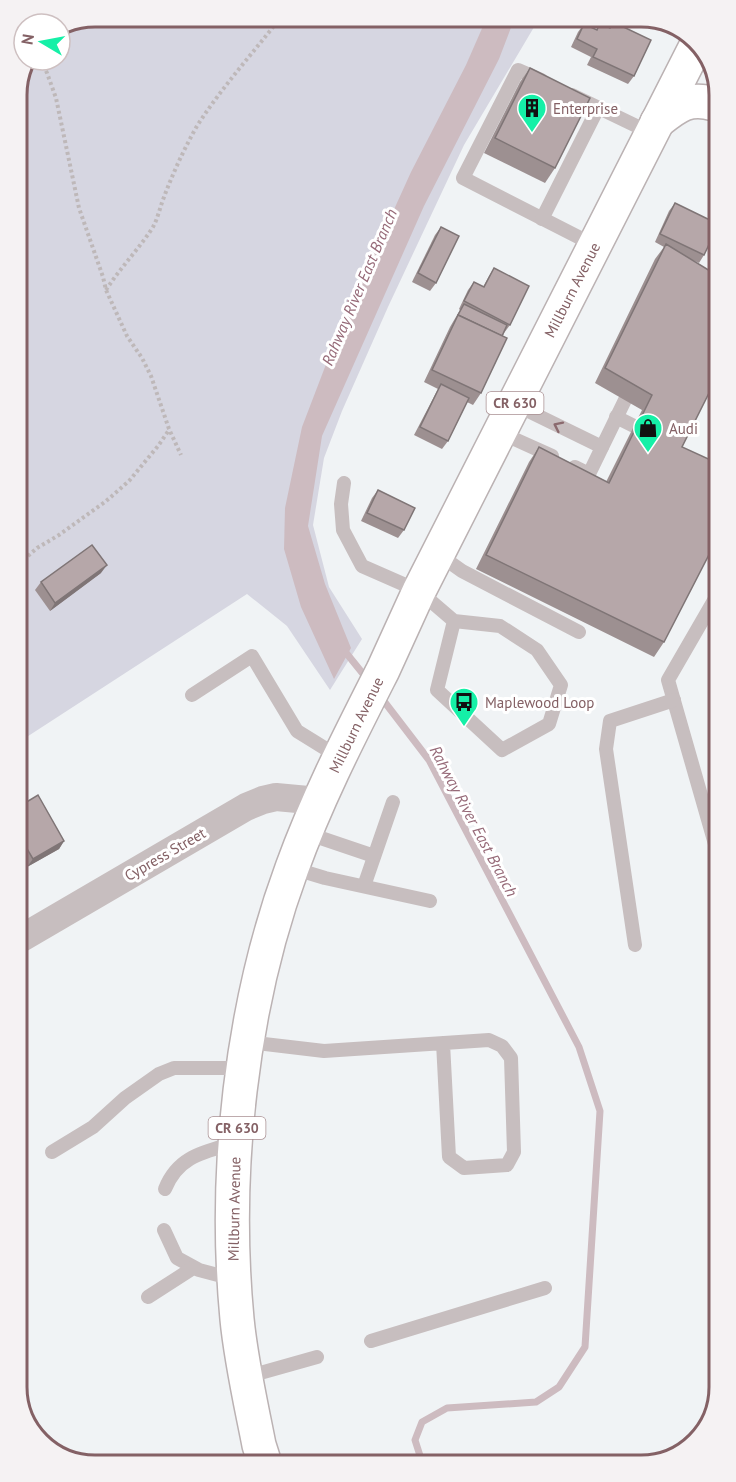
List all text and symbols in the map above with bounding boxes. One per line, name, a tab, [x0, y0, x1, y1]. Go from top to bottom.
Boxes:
north arrow	[12, 12, 72, 72]
text: N	[16, 32, 38, 46]
building icon: Enterprise	[516, 92, 548, 134]
place label: Enterprise	[553, 99, 618, 118]
water label: Rahway River East Branch	[317, 206, 401, 368]
street label: Millburn Avenue	[540, 239, 604, 341]
road number: CR 630	[486, 392, 544, 414]
shop icon: Audi	[632, 412, 664, 454]
place label: Audi	[669, 419, 698, 438]
one-way arrow	[554, 422, 564, 433]
street label: Millburn Avenue	[325, 674, 387, 776]
bus stop icon: Maplewood Loop	[448, 686, 480, 728]
place label: Maplewood Loop	[485, 693, 594, 712]
water label: Rahway River East Branch	[426, 742, 522, 900]
street label: Cypress Street	[121, 823, 209, 885]
road number: CR 630	[208, 1117, 266, 1139]
street label: Millburn Avenue	[224, 1157, 244, 1261]

